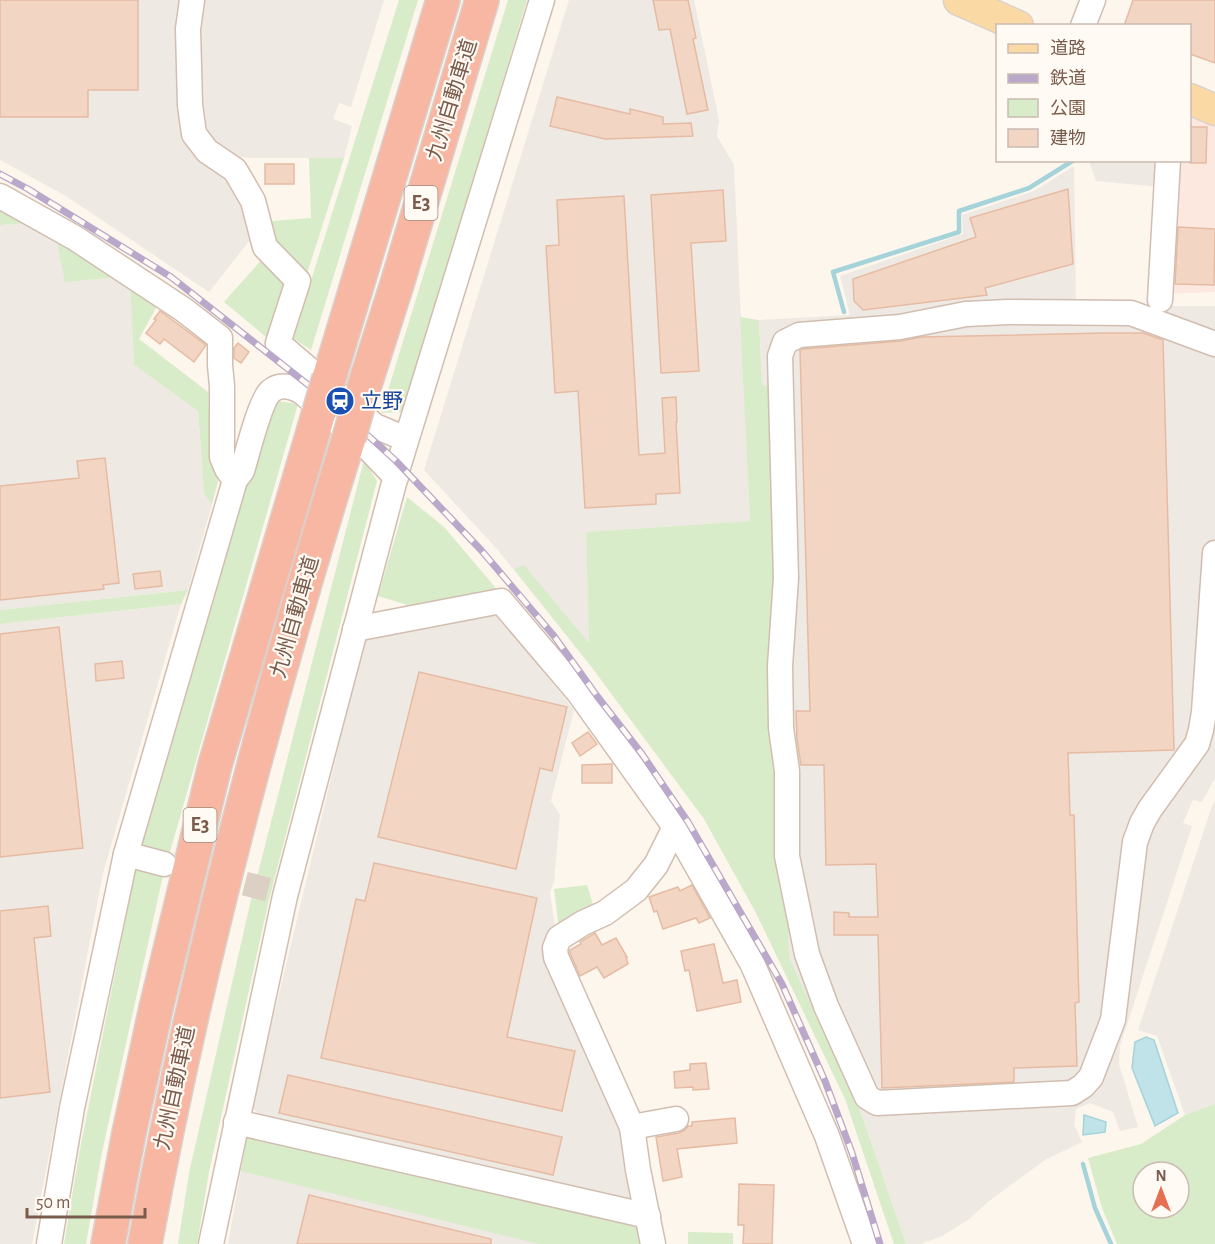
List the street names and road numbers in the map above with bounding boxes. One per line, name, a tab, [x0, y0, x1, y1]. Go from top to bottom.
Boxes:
street label: 九州自動車道	[423, 36, 480, 163]
road number: E3	[404, 186, 438, 220]
street label: 九州自動車道	[267, 553, 322, 680]
road number: E3	[184, 808, 216, 842]
street label: 九州自動車道	[151, 1024, 198, 1152]

